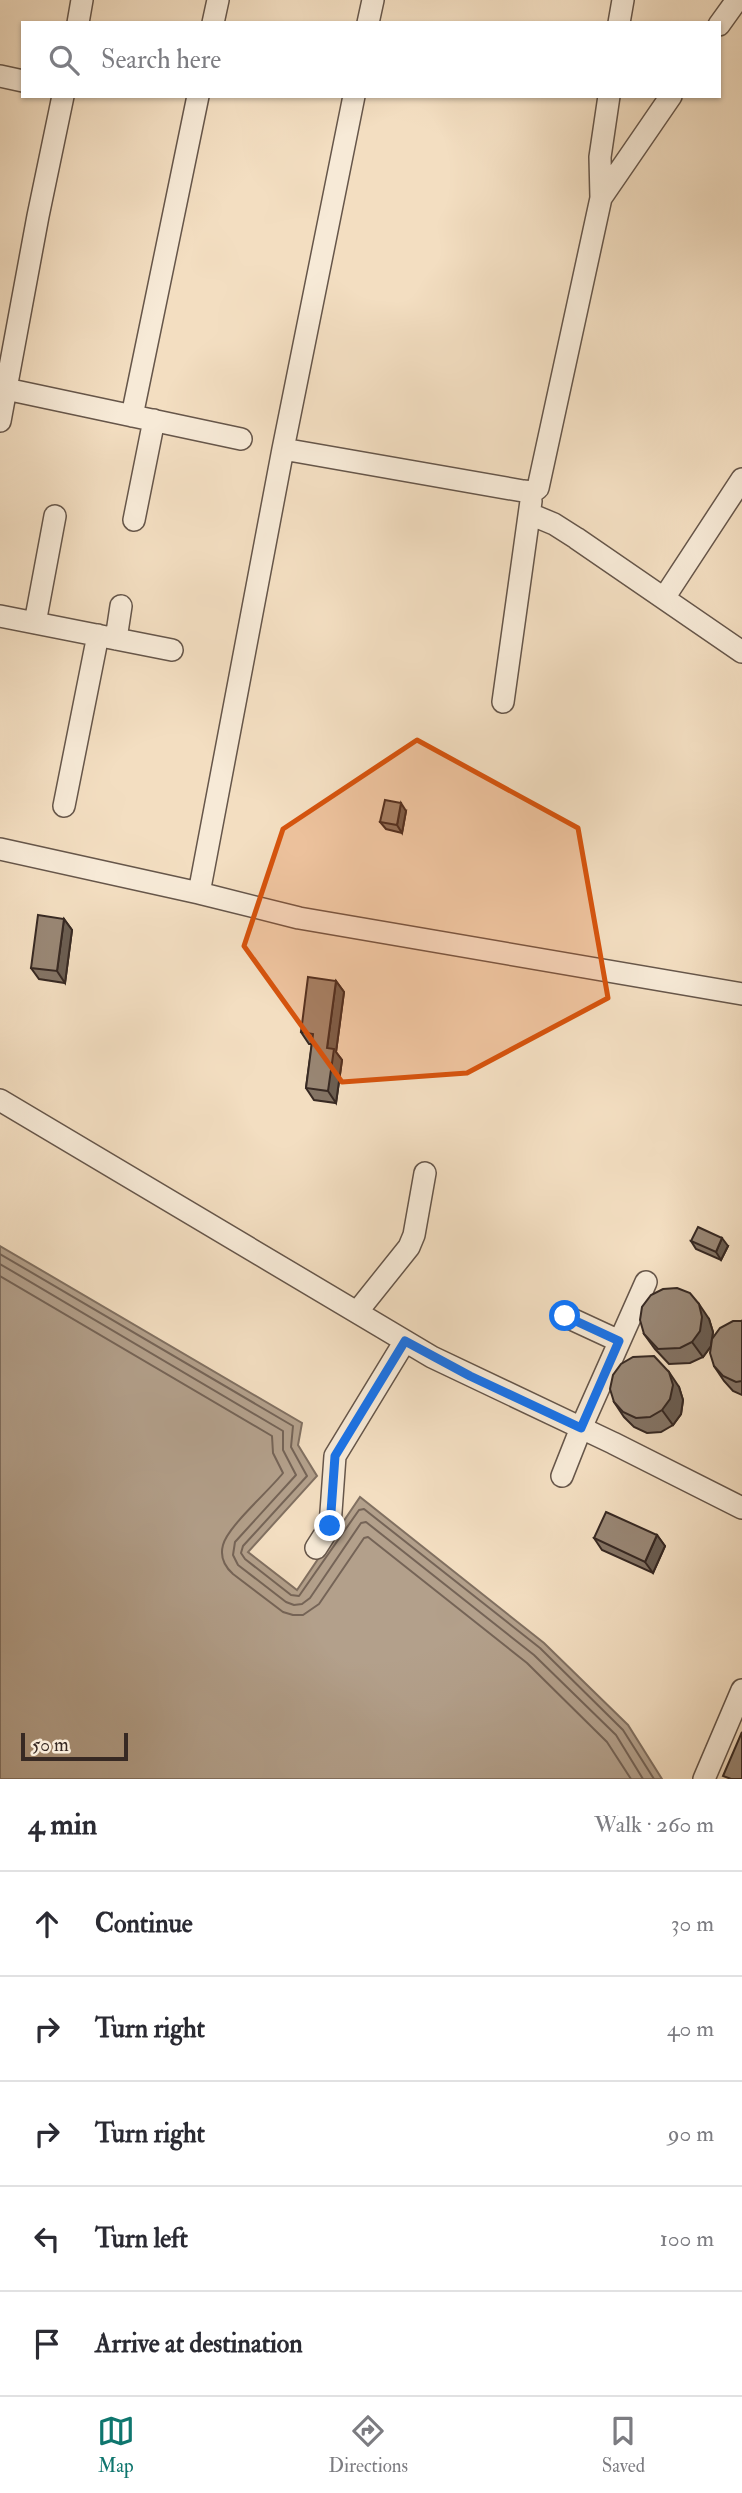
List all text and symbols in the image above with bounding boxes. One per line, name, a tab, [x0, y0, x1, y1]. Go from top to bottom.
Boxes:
search box	[21, 21, 721, 98]
icon: search	[45, 41, 83, 79]
text: Search here	[101, 44, 221, 76]
route start	[549, 1300, 580, 1331]
route end	[314, 1510, 345, 1541]
scale bar	[21, 1730, 128, 1762]
text: 50 m	[32, 1733, 69, 1757]
text: 4 min	[28, 1806, 97, 1843]
text: Walk · 260 m	[594, 1810, 714, 1839]
icon: ahead	[28, 1905, 66, 1943]
text: Continue	[95, 1908, 193, 1940]
text: 30 m	[671, 1909, 714, 1938]
icon: right	[28, 2010, 66, 2048]
text: Turn right	[95, 2013, 205, 2045]
text: 40 m	[667, 2014, 714, 2043]
icon: right	[28, 2115, 66, 2153]
text: Turn right	[95, 2118, 205, 2150]
text: 90 m	[668, 2119, 714, 2148]
icon: left	[28, 2220, 66, 2258]
text: Turn left	[95, 2223, 188, 2255]
text: 100 m	[660, 2224, 714, 2253]
icon: arrive	[28, 2325, 66, 2363]
text: Arrive at destination	[95, 2328, 303, 2360]
tab: Map	[97, 2412, 135, 2478]
tab: Directions	[328, 2412, 408, 2478]
tab: Saved	[602, 2412, 645, 2478]

